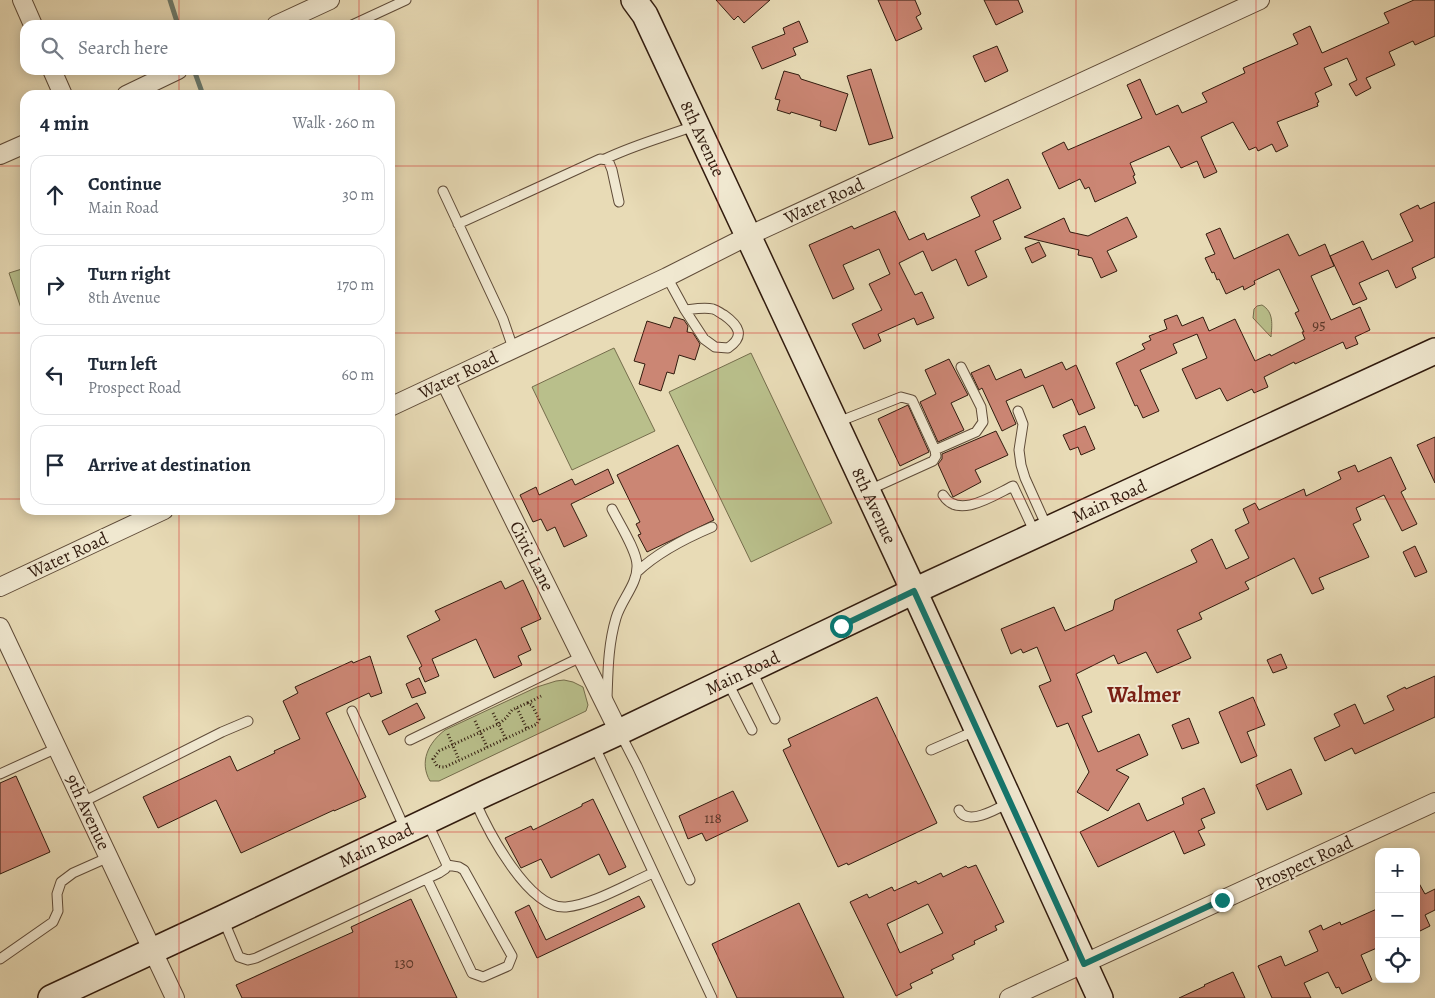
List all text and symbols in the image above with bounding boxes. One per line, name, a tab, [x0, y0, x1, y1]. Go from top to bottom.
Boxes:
search box	[20, 20, 395, 75]
icon: search	[38, 34, 66, 62]
text: Search here	[78, 35, 168, 61]
street label: 8th Avenue	[675, 97, 731, 181]
text: 4 min	[40, 109, 89, 137]
text: Walk · 260 m	[293, 112, 375, 134]
text: Continue	[88, 171, 162, 197]
street label: Water Road	[779, 172, 868, 230]
icon: ahead	[41, 181, 69, 209]
text: 30 m	[342, 184, 374, 206]
text: Main Road	[88, 197, 159, 219]
text: Turn right	[88, 261, 170, 287]
icon: right	[41, 271, 69, 299]
text: 170 m	[337, 274, 374, 296]
text: 8th Avenue	[88, 287, 160, 309]
house number: 95	[1312, 315, 1326, 335]
street label: Water Road	[413, 345, 502, 405]
text: Turn left	[88, 351, 157, 377]
icon: left	[41, 361, 69, 389]
text: 60 m	[342, 364, 374, 386]
text: Prospect Road	[88, 377, 181, 399]
icon: arrive	[41, 451, 69, 479]
text: Arrive at destination	[88, 452, 251, 478]
street label: 8th Avenue	[846, 464, 902, 548]
street label: Main Road	[1068, 473, 1151, 529]
street label: Civic Lane	[504, 517, 560, 595]
street label: Water Road	[23, 526, 112, 584]
route start	[830, 615, 853, 638]
street label: Main Road	[701, 645, 784, 701]
district label: Walmer	[1106, 680, 1181, 710]
street label: 9th Avenue	[60, 770, 116, 854]
house number: 118	[704, 808, 722, 828]
street label: Main Road	[335, 817, 417, 873]
street label: Prospect Road	[1251, 830, 1357, 896]
map controls	[1375, 848, 1420, 983]
button: +	[1375, 848, 1420, 893]
route end	[1211, 889, 1234, 912]
button: −	[1375, 893, 1420, 938]
button: locate	[1375, 938, 1420, 983]
house number: 130	[394, 953, 414, 973]

